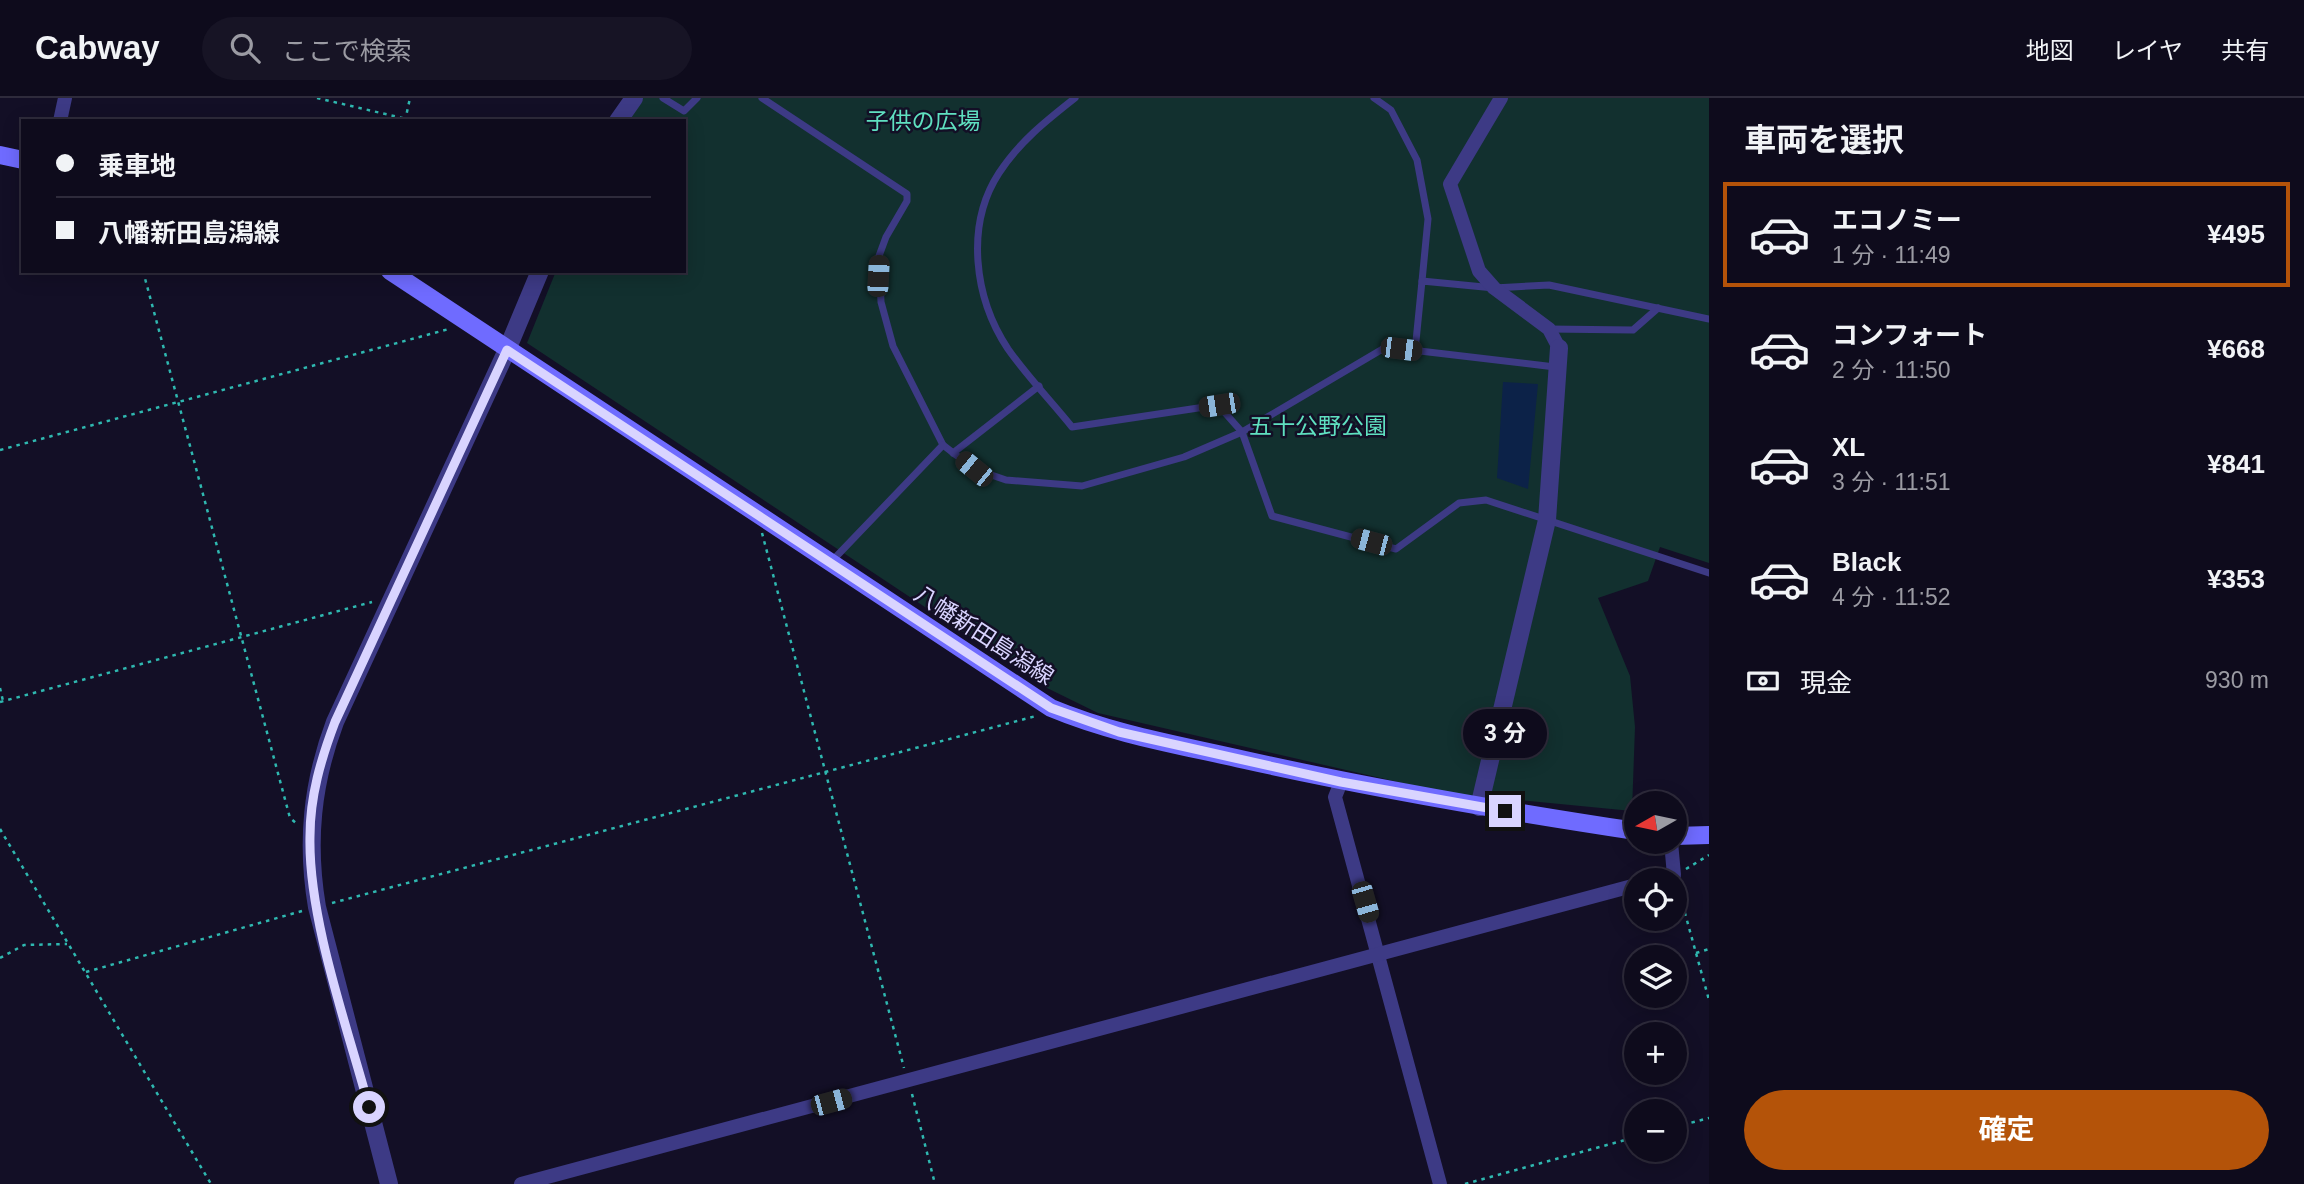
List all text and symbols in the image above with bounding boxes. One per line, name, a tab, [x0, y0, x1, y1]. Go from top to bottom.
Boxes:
search box	[202, 17, 692, 80]
text: Cabway	[35, 29, 160, 66]
icon: search	[226, 29, 264, 67]
text: ここで検索	[282, 36, 412, 66]
text: 地図	[2026, 37, 2074, 64]
text: レイヤ	[2112, 37, 2183, 64]
text: 共有	[2221, 37, 2269, 64]
park label: 子供の広場	[866, 108, 981, 134]
text: 車両を選択	[1744, 122, 1904, 158]
text: 乗車地	[98, 151, 176, 181]
icon: car	[1748, 203, 1811, 266]
text: エコノミー	[1832, 205, 1962, 235]
text: 八幡新田島潟線	[98, 218, 280, 248]
text: ¥495	[2207, 219, 2265, 249]
text: 1 分 · 11:49	[1832, 242, 1950, 268]
car	[867, 254, 890, 298]
icon: car	[1748, 318, 1811, 381]
text: コンフォート	[1832, 320, 1987, 350]
text: ¥668	[2207, 334, 2265, 364]
car	[1379, 336, 1424, 362]
text: 2 分 · 11:50	[1832, 357, 1950, 383]
car	[1197, 391, 1242, 419]
park label: 五十公野公園	[1249, 413, 1387, 439]
text: XL	[1832, 432, 1865, 462]
icon: car	[1748, 433, 1811, 496]
car	[952, 448, 997, 490]
text: ¥841	[2207, 449, 2265, 479]
text: 3 分 · 11:51	[1832, 469, 1950, 495]
car	[1348, 526, 1395, 558]
text: Black	[1832, 547, 1901, 577]
icon: car	[1748, 548, 1811, 611]
text: ¥353	[2207, 564, 2265, 594]
street label: 八幡新田島潟線	[909, 580, 1059, 690]
text: 4 分 · 11:52	[1832, 584, 1950, 610]
icon: cash	[1744, 662, 1782, 700]
text: 930 m	[2205, 667, 2269, 693]
text: 現金	[1800, 668, 1852, 698]
callout: 3 分	[1463, 710, 1547, 758]
text: 3 分	[1484, 720, 1526, 746]
north arrow	[1624, 791, 1687, 854]
map controls	[1624, 791, 1687, 1162]
route end	[1489, 795, 1521, 827]
button: locate	[1624, 868, 1687, 931]
car	[1350, 879, 1381, 925]
button: layers	[1624, 945, 1687, 1008]
button: +	[1624, 1022, 1687, 1085]
car	[808, 1086, 855, 1118]
button: 確定	[1744, 1090, 2269, 1170]
route start	[353, 1091, 385, 1123]
button: −	[1624, 1099, 1687, 1162]

